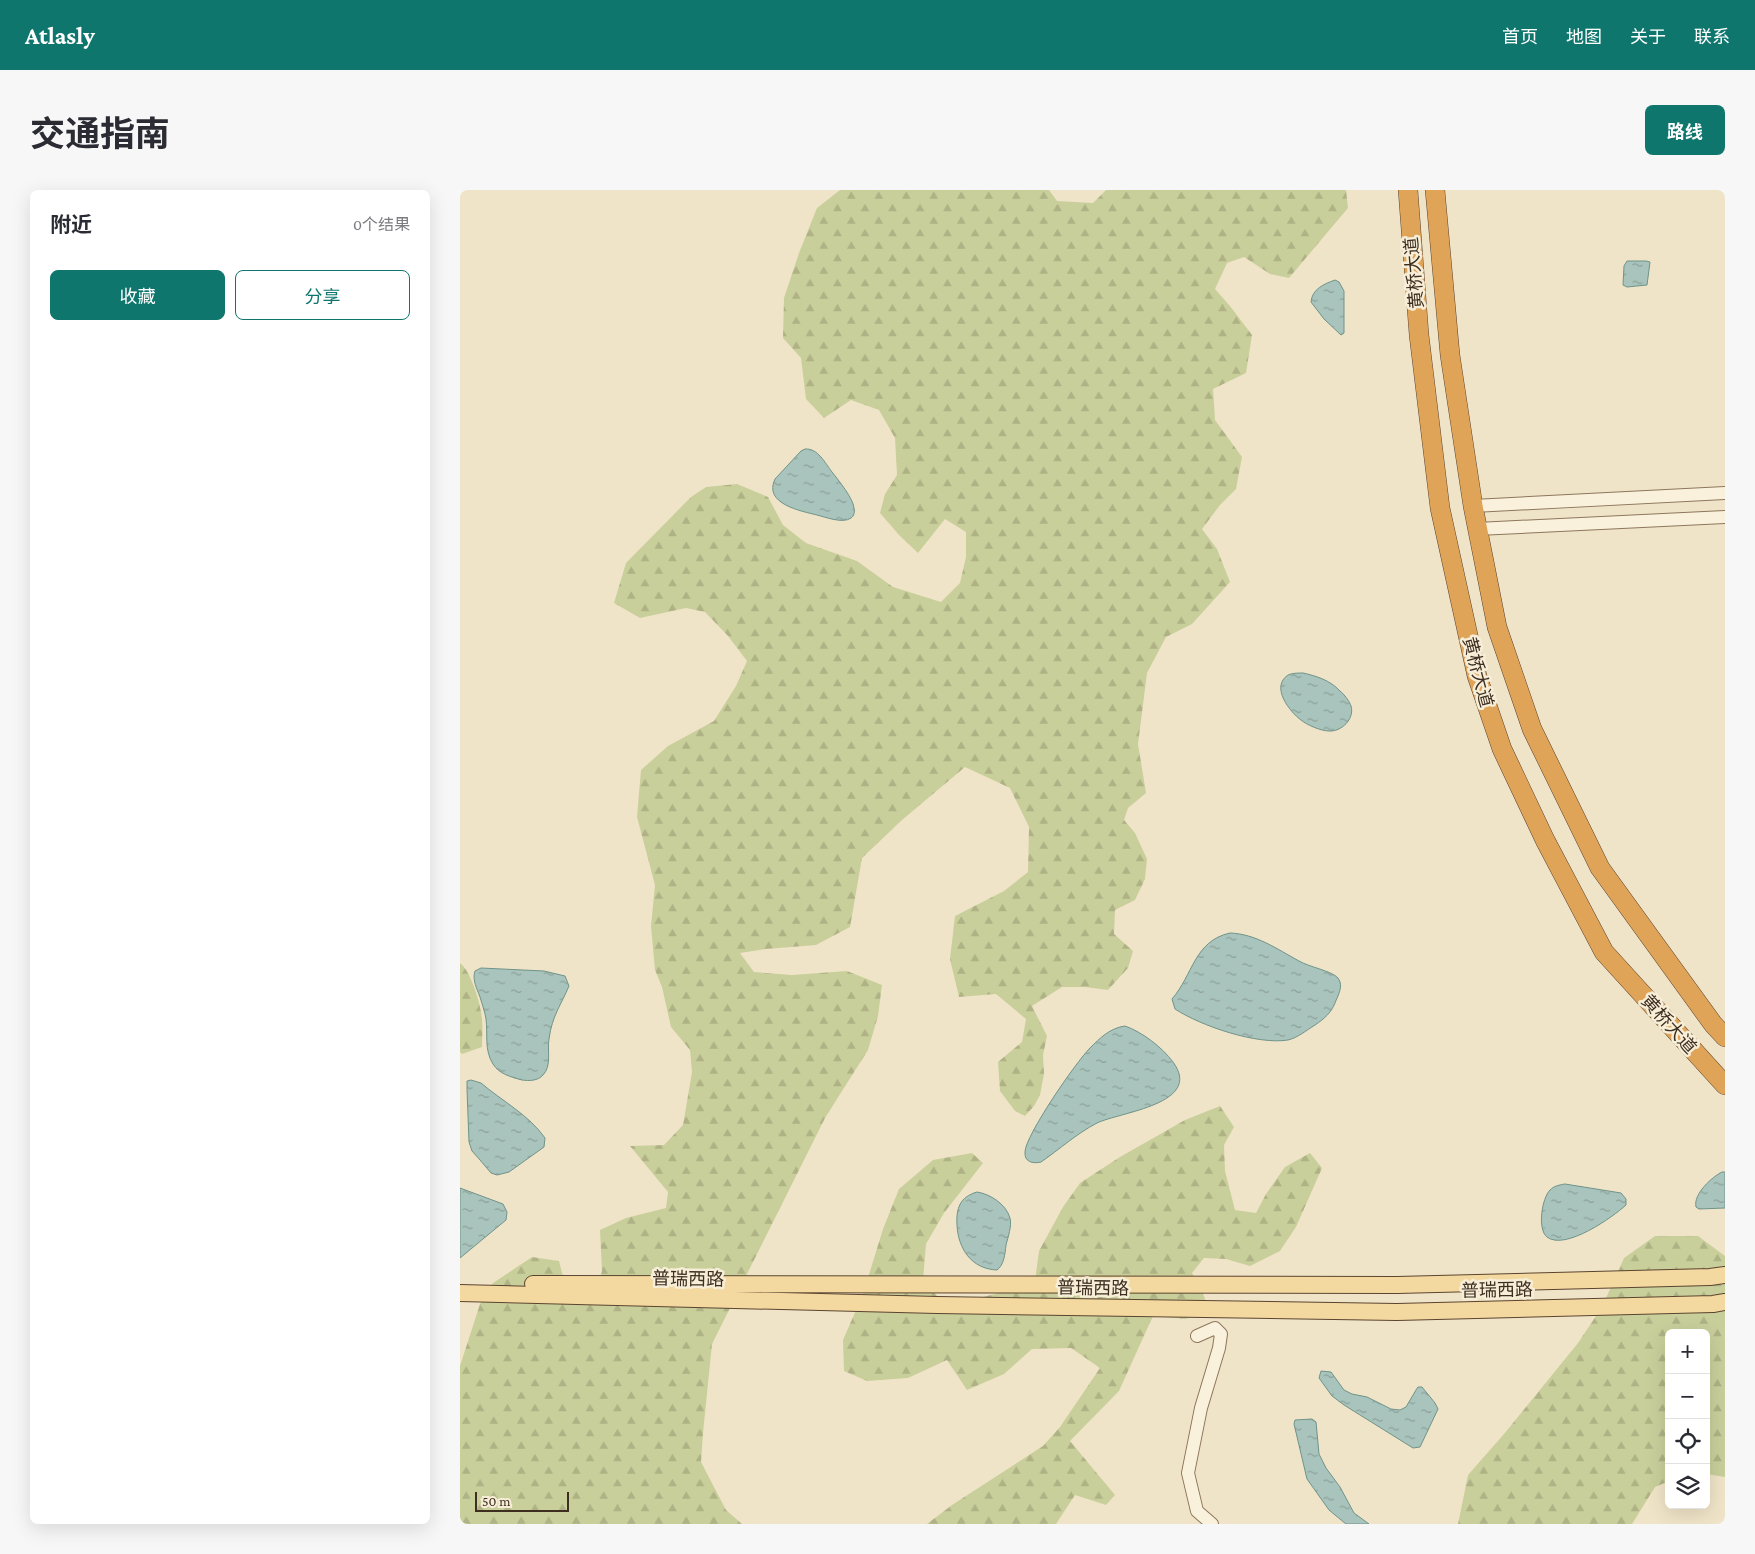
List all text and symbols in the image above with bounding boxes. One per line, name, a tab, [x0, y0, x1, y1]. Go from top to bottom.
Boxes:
text: Atlasly	[25, 22, 95, 49]
text: 首页	[1502, 27, 1538, 47]
text: 地图	[1566, 27, 1602, 47]
text: 关于	[1630, 27, 1666, 47]
text: 联系	[1694, 27, 1730, 47]
button: 路线	[1645, 105, 1725, 155]
text: 交通指南	[30, 115, 170, 154]
text: 附近	[50, 213, 92, 237]
text: 0个结果	[353, 216, 410, 233]
street label: 黄桥大道	[1401, 236, 1427, 310]
button: 收藏	[50, 270, 225, 320]
button: 分享	[235, 270, 410, 320]
street label: 黄桥大道	[1459, 635, 1497, 709]
street label: 黄桥大道	[1637, 991, 1701, 1057]
street label: 普瑞西路	[652, 1268, 724, 1290]
street label: 普瑞西路	[1057, 1277, 1129, 1299]
street label: 普瑞西路	[1461, 1279, 1533, 1301]
map controls	[1665, 1329, 1710, 1509]
button: +	[1665, 1329, 1710, 1374]
button: −	[1665, 1374, 1710, 1419]
button: locate	[1665, 1419, 1710, 1464]
button: layers	[1665, 1464, 1710, 1509]
scale bar	[475, 1489, 569, 1512]
text: 50 m	[482, 1493, 510, 1509]

